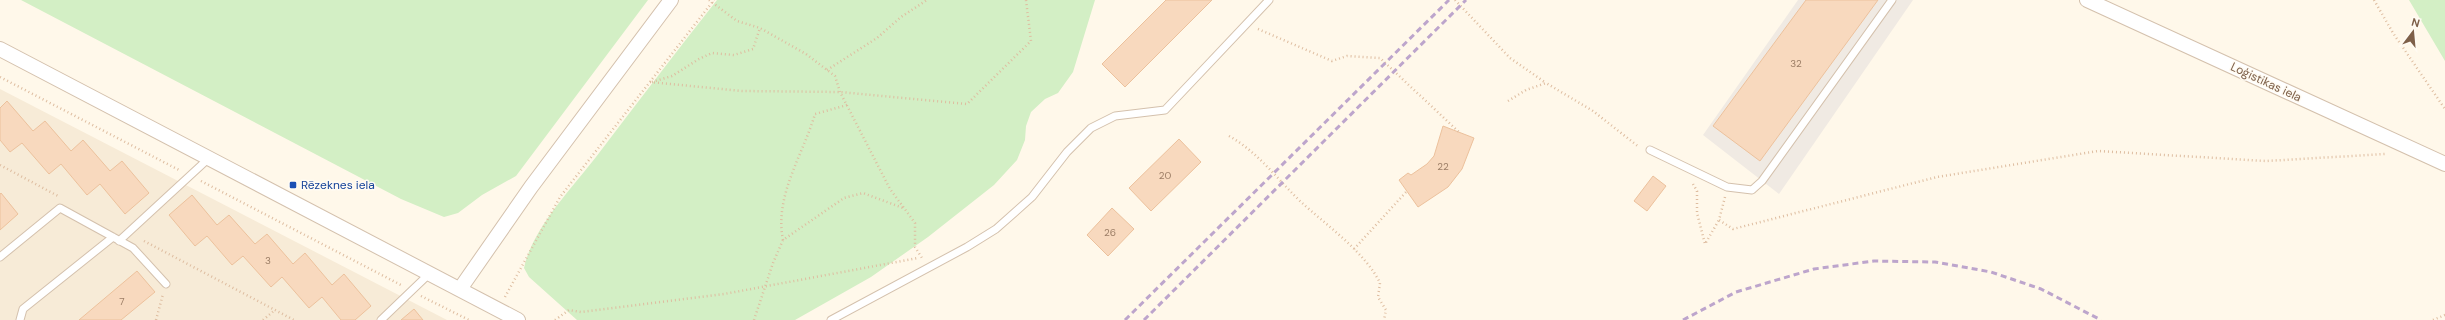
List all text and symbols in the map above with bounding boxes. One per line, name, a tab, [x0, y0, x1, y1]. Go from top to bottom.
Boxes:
north arrow	[2393, 12, 2433, 52]
text: N	[2410, 15, 2422, 30]
house number: 32	[1790, 57, 1802, 70]
street label: Loģistikas iela	[2228, 59, 2304, 105]
house number: 22	[1437, 160, 1449, 173]
house number: 20	[1159, 169, 1171, 182]
place label: Rēzeknes iela	[301, 177, 375, 193]
marker: Rēzeknes iela	[288, 180, 298, 190]
house number: 26	[1104, 226, 1116, 239]
house number: 3	[265, 254, 271, 267]
house number: 7	[119, 295, 125, 308]

